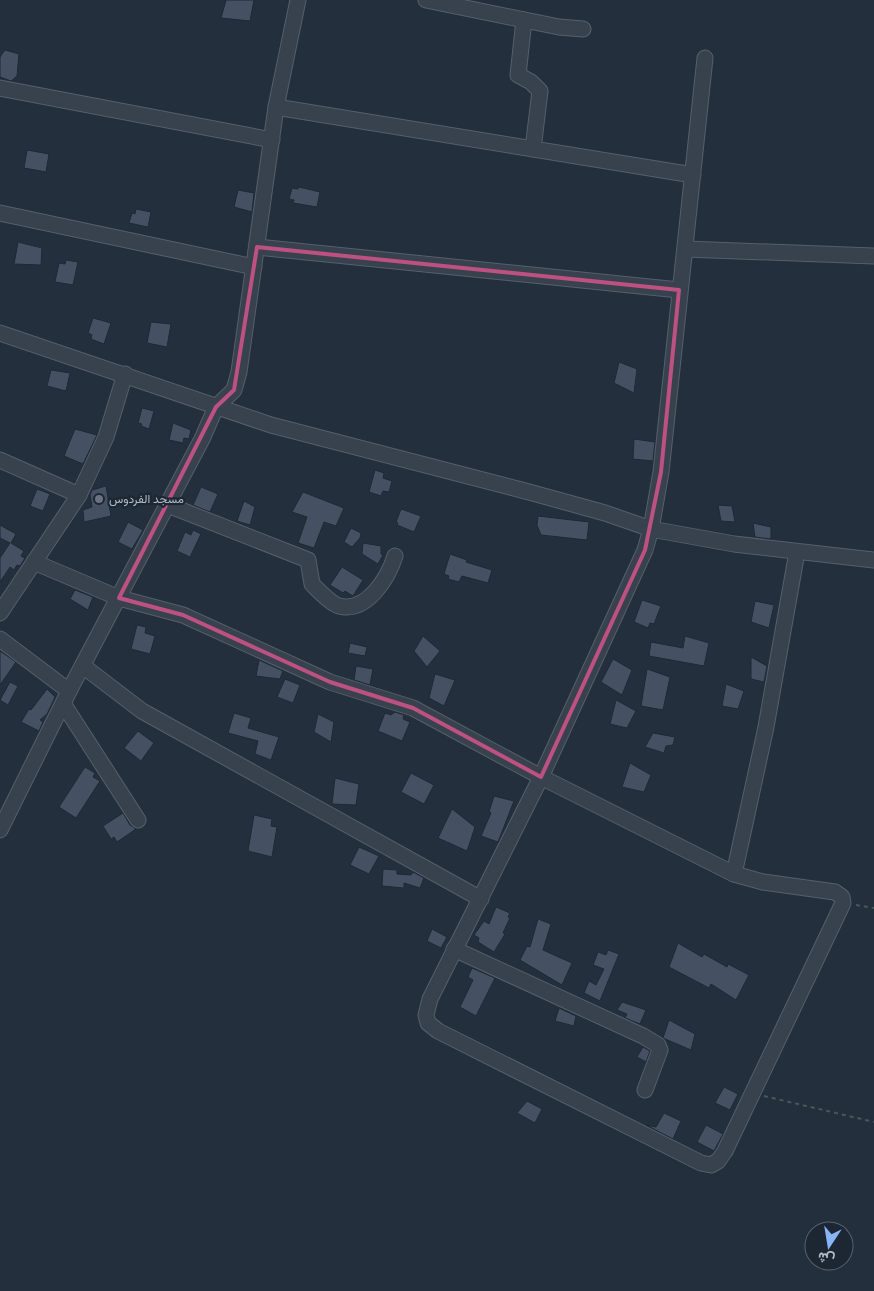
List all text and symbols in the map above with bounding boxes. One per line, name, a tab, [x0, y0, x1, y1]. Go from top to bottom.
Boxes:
place label: مسجد الفردوس	[109, 492, 184, 507]
marker: مسجد الفردوس	[93, 493, 105, 505]
north arrow	[804, 1221, 854, 1271]
text: ش	[816, 1248, 836, 1268]

